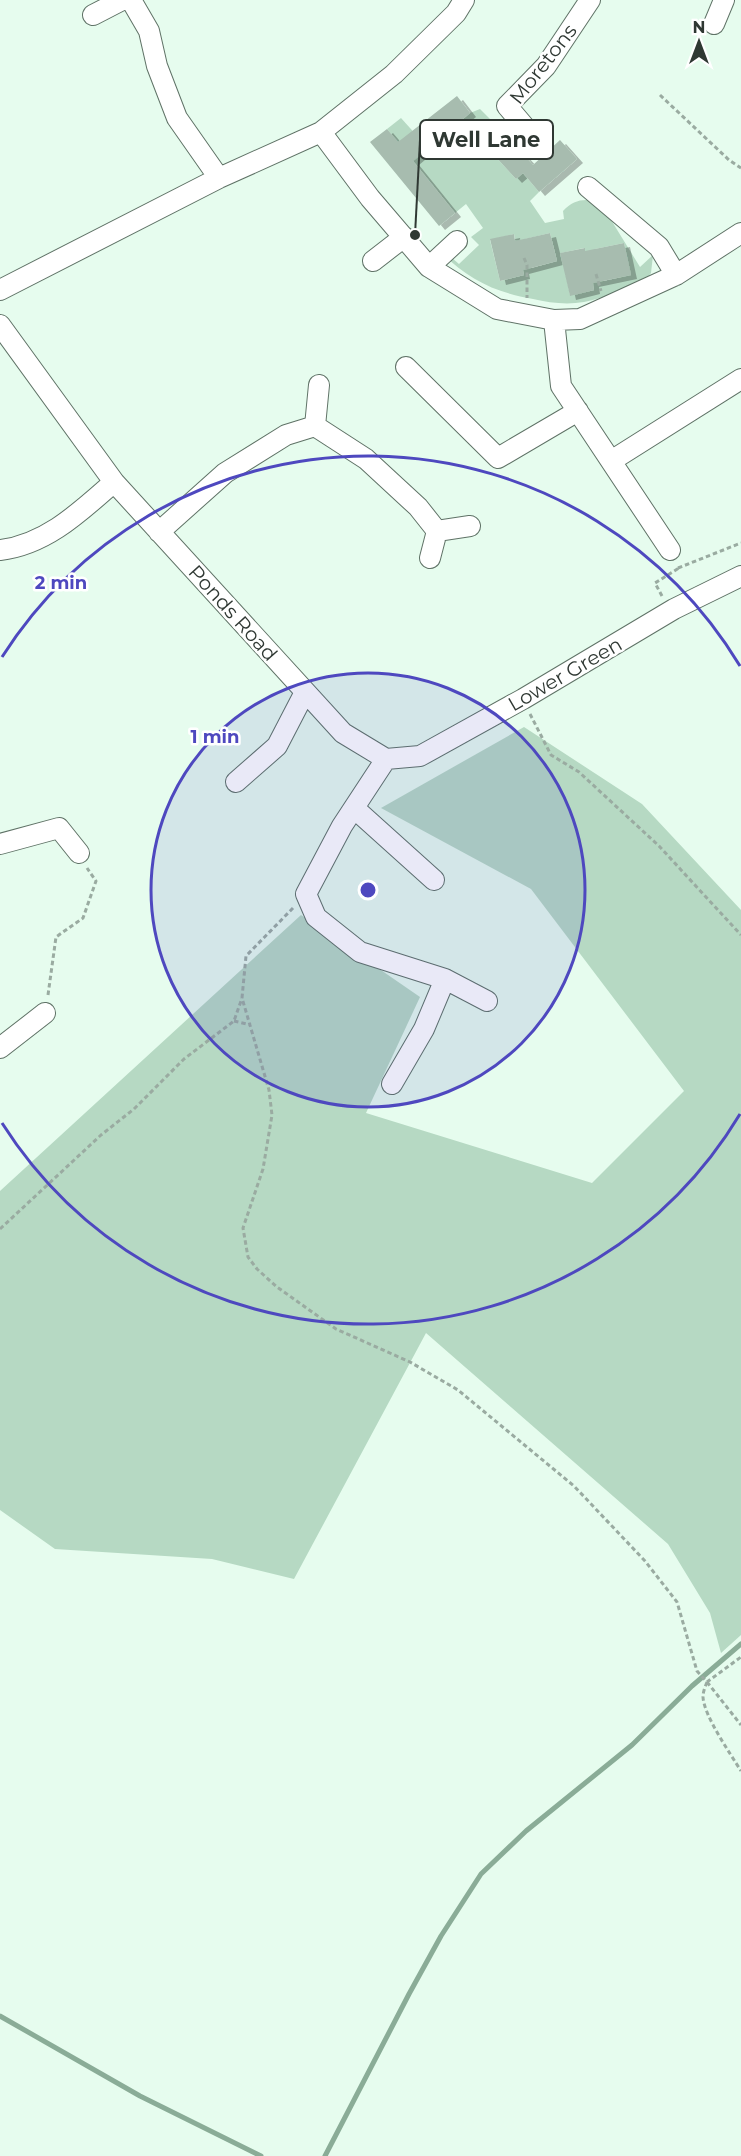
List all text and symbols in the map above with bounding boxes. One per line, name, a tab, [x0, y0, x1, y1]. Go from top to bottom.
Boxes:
north arrow	[669, 12, 729, 72]
text: N	[693, 18, 705, 37]
street label: Moretons	[504, 19, 582, 109]
callout: Well Lane	[420, 120, 553, 159]
text: Well Lane	[432, 127, 540, 152]
street label: Ponds Road	[184, 560, 282, 666]
text: 2 min	[35, 572, 87, 594]
street label: Lower Green	[504, 632, 626, 716]
text: 1 min	[191, 726, 239, 748]
centre of rings	[358, 880, 378, 900]

